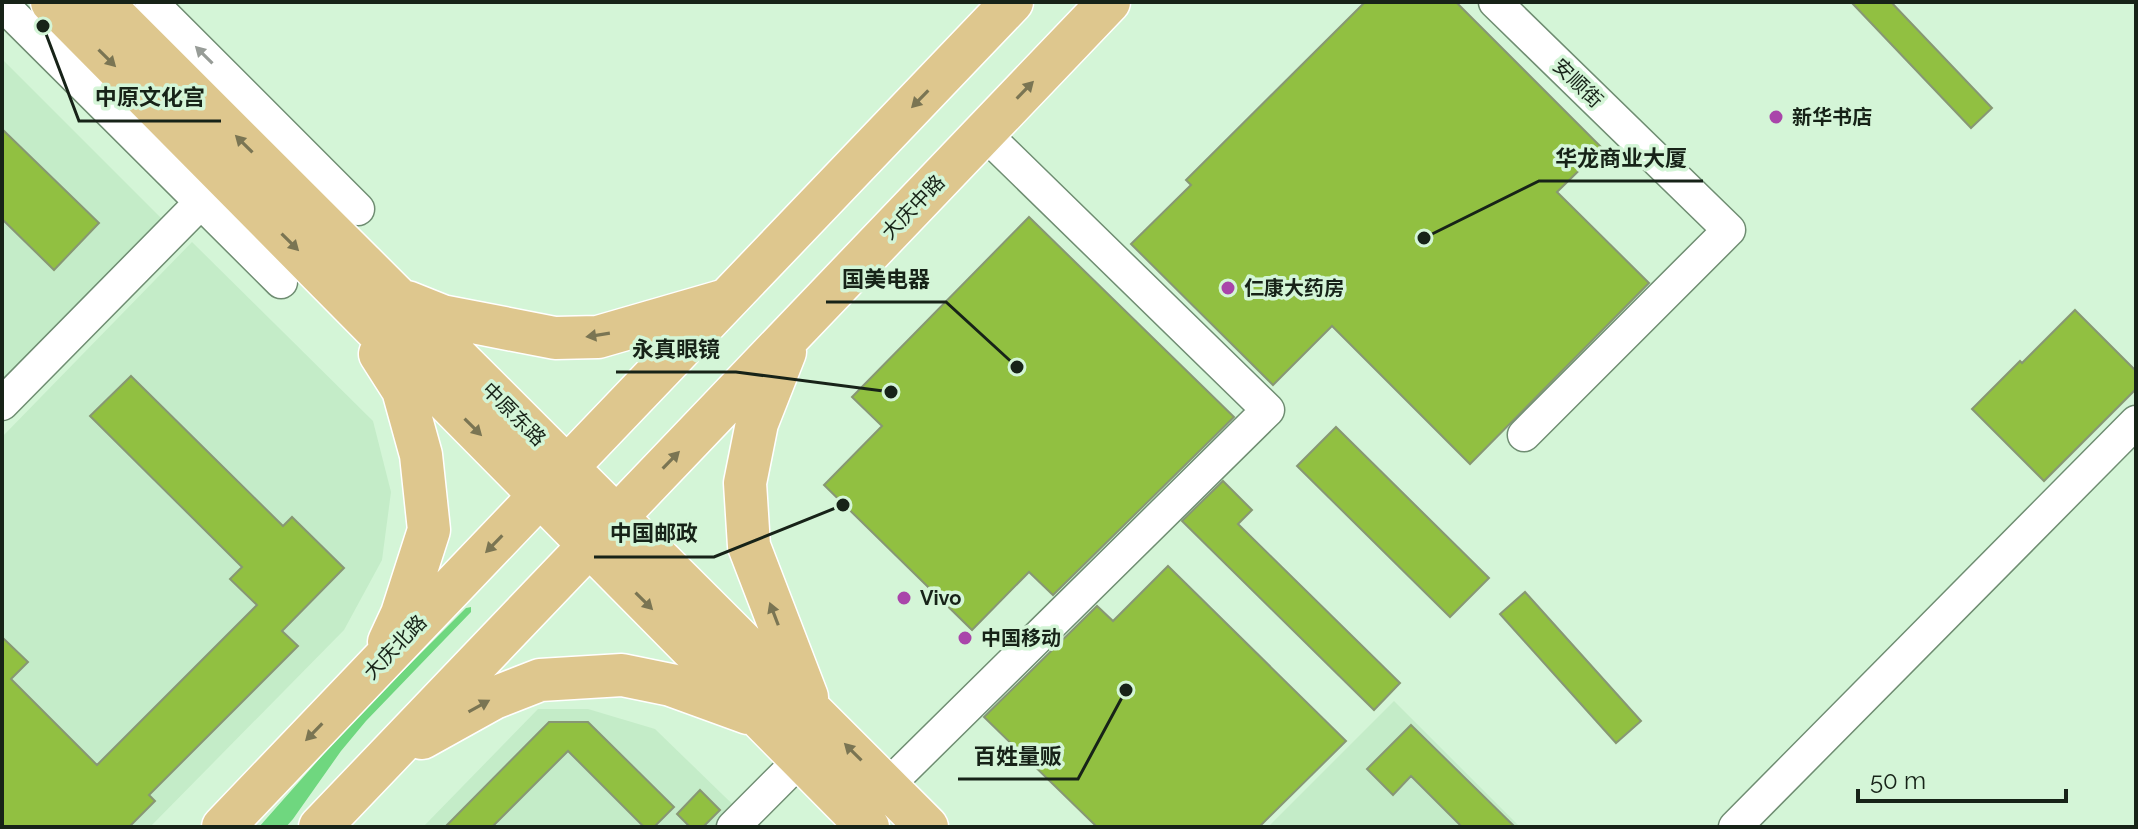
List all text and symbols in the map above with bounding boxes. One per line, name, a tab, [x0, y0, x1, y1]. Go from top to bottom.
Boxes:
one-way arrow	[195, 46, 214, 65]
one-way arrow	[97, 48, 116, 67]
street label: 安顺街	[1548, 54, 1608, 112]
callout: 中原文化宫	[79, 75, 221, 121]
one-way arrow	[1015, 81, 1033, 100]
text: 中原文化宫	[95, 84, 205, 110]
one-way arrow	[911, 89, 929, 108]
place label: 新华书店	[1792, 105, 1872, 129]
marker: 新华书店	[1767, 108, 1785, 126]
callout: 华龙商业大厦	[1539, 135, 1703, 181]
one-way arrow	[235, 136, 254, 154]
text: 华龙商业大厦	[1555, 145, 1687, 171]
street label: 大庆中路	[877, 170, 949, 244]
one-way arrow	[280, 233, 299, 251]
callout: 国美电器	[826, 256, 946, 302]
text: 国美电器	[842, 266, 930, 292]
place label: 仁康大药房	[1244, 276, 1344, 300]
marker: 仁康大药房	[1219, 279, 1237, 297]
callout: 永真眼镜	[616, 326, 736, 372]
one-way arrow	[585, 329, 610, 342]
text: 永真眼镜	[632, 336, 720, 362]
street label: 中原东路	[477, 377, 551, 451]
one-way arrow	[463, 417, 482, 436]
one-way arrow	[661, 451, 679, 470]
callout: 中国邮政	[594, 511, 714, 557]
text: 中国邮政	[610, 520, 698, 546]
one-way arrow	[485, 534, 504, 553]
place label: Vivo	[920, 586, 961, 610]
marker: Vivo	[895, 589, 913, 607]
one-way arrow	[635, 591, 653, 610]
one-way arrow	[767, 602, 780, 626]
street label: 大庆北路	[359, 610, 431, 684]
place label: 中国移动	[981, 626, 1061, 650]
marker: 中国移动	[956, 629, 974, 647]
one-way arrow	[468, 700, 490, 714]
one-way arrow	[306, 722, 324, 741]
callout: 百姓量贩	[958, 733, 1078, 779]
one-way arrow	[844, 743, 862, 762]
text: 百姓量贩	[974, 743, 1062, 769]
scale bar	[1858, 753, 2066, 803]
text: 50 m	[1870, 766, 1926, 795]

